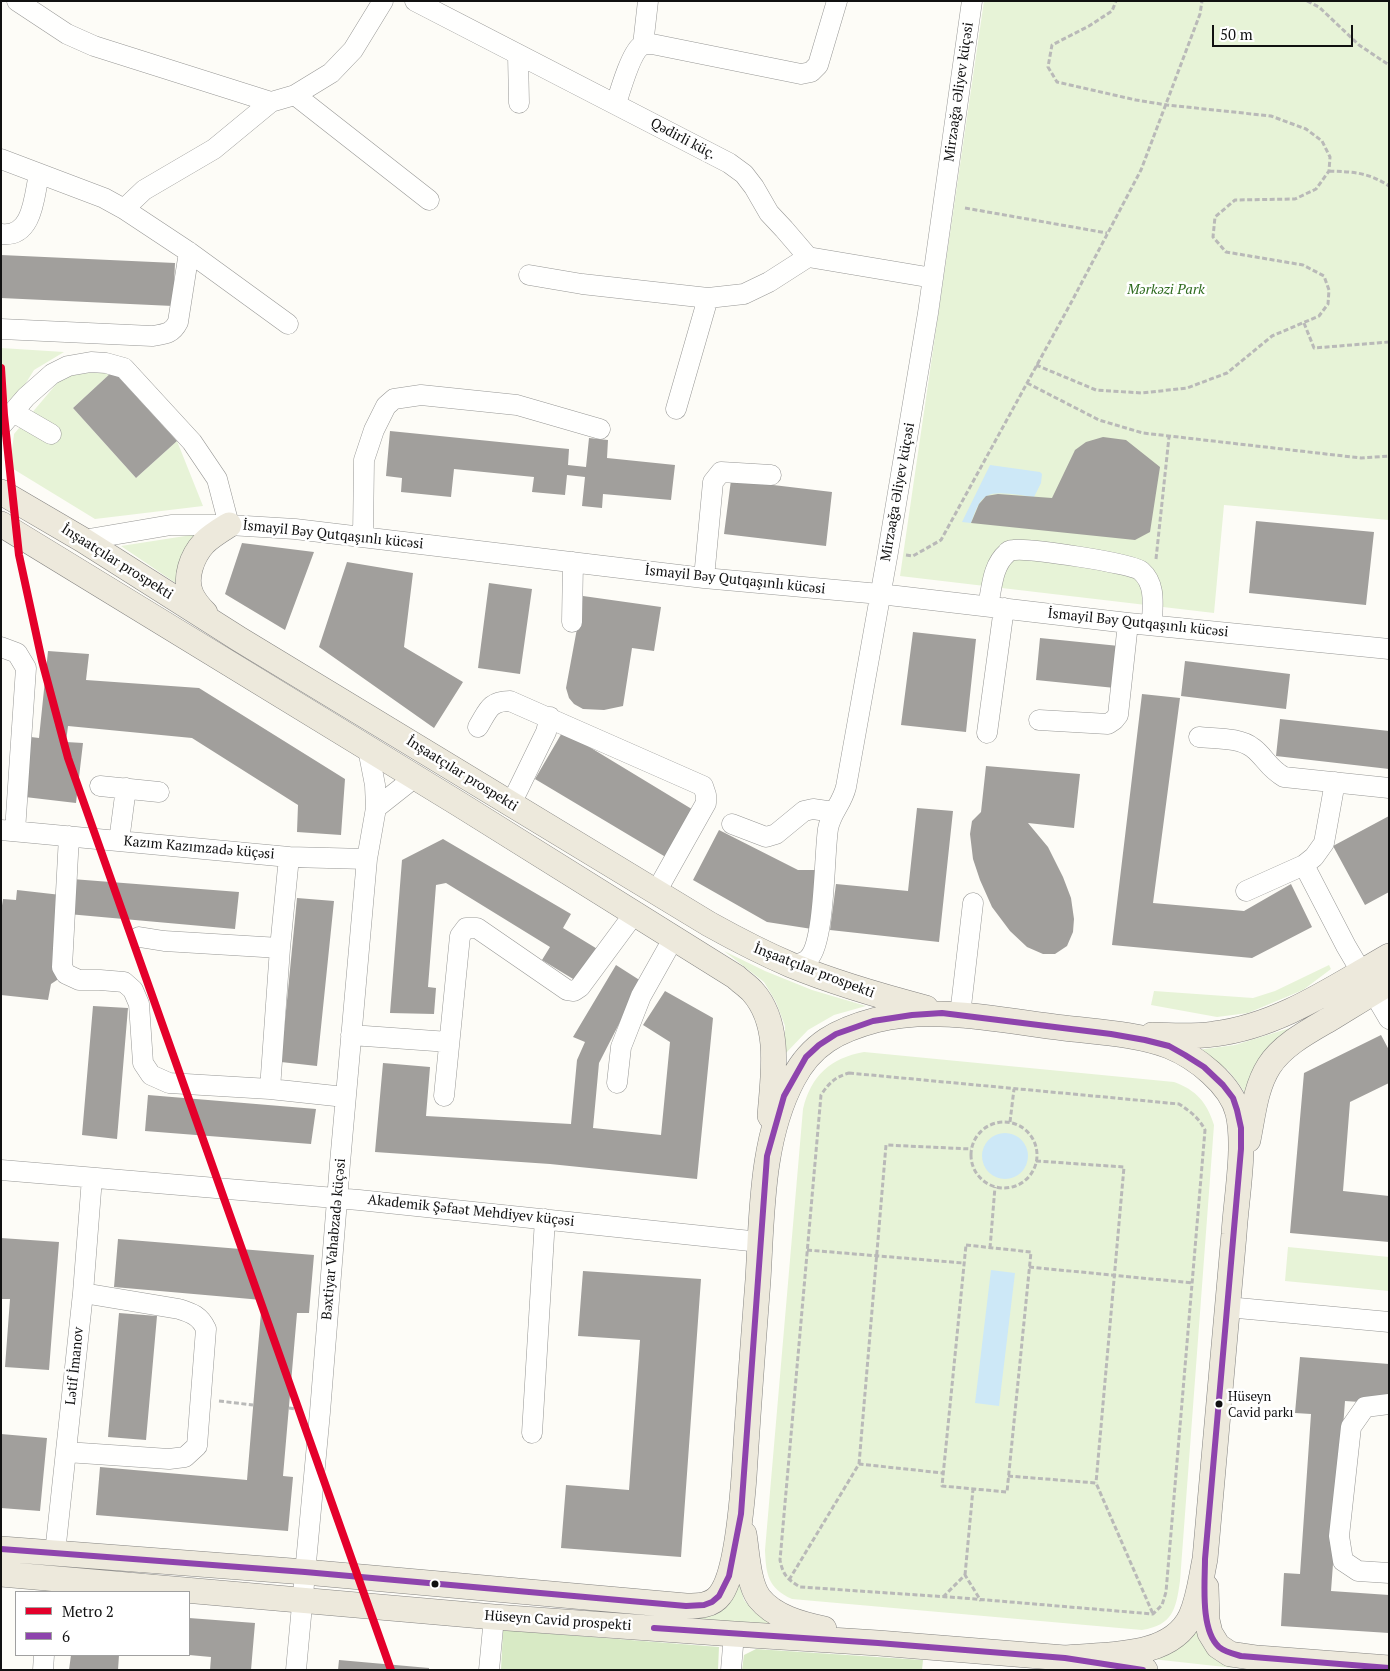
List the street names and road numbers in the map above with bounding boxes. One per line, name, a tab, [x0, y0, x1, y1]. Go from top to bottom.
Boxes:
street label: Mirzəağa Əliyev küçəsi	[941, 21, 977, 163]
street label: Qədirli küç.	[648, 115, 718, 163]
street label: Mirzəağa Əliyev küçəsi	[878, 421, 918, 563]
street label: İsmayil Bəy Qutqaşınlı kücəsi	[242, 517, 424, 553]
street label: İnşaatçılar prospekti	[58, 521, 176, 603]
street label: İsmayil Bəy Qutqaşınlı kücəsi	[644, 562, 826, 598]
street label: İsmayil Bəy Qutqaşınlı kücəsi	[1047, 605, 1229, 641]
street label: İnşaatçılar prospekti	[403, 733, 521, 815]
street label: Kazım Kazımzadə küçəsi	[123, 833, 275, 863]
street label: İnşaatçılar prospekti	[751, 940, 877, 1002]
street label: Bəxtiyar Vahabzadə küçəsi	[319, 1157, 349, 1321]
street label: Akademik Şəfaət Mehdiyev küçəsi	[367, 1192, 575, 1230]
street label: Lətif İmanov	[63, 1326, 87, 1406]
street label: Hüseyn Cavid prospekti	[484, 1607, 632, 1635]

